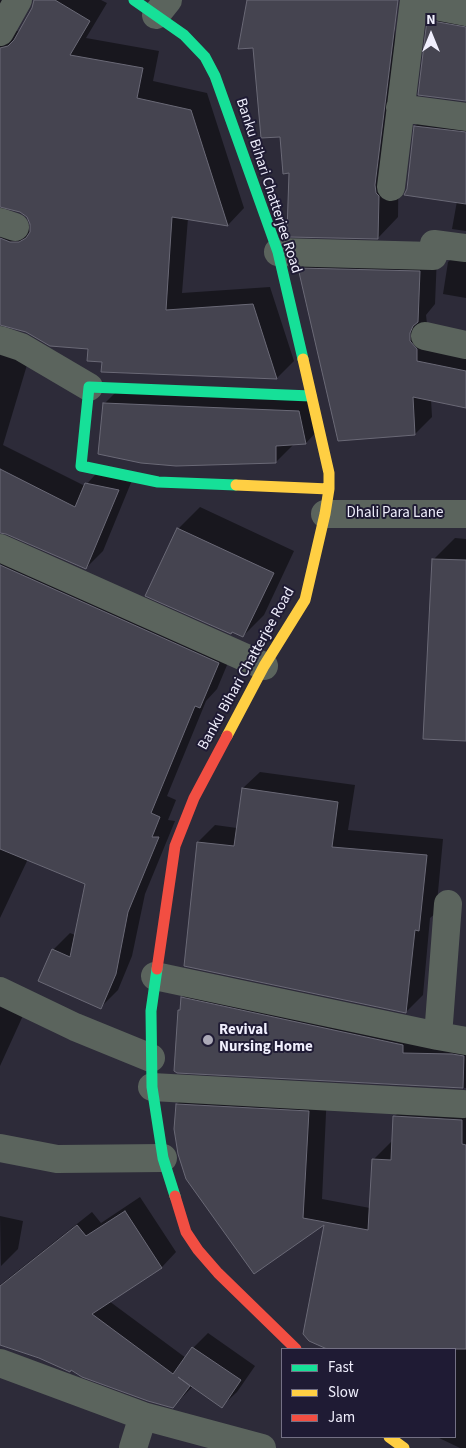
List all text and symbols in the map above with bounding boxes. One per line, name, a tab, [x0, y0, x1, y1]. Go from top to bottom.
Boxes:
north arrow	[406, 10, 456, 60]
text: N	[426, 10, 436, 30]
street label: Banku Bihari Chatterjee Road	[231, 96, 305, 276]
street label: Dhali Para Lane	[347, 505, 443, 523]
street label: Banku Bihari Chatterjee Road	[195, 585, 299, 753]
place label: Revival Nursing Home	[219, 1022, 313, 1057]
marker: Revival Nursing Home	[201, 1033, 215, 1047]
legend	[281, 1348, 456, 1438]
text: Fast	[328, 1357, 354, 1378]
text: Slow	[328, 1382, 359, 1403]
text: Jam	[328, 1407, 355, 1428]

